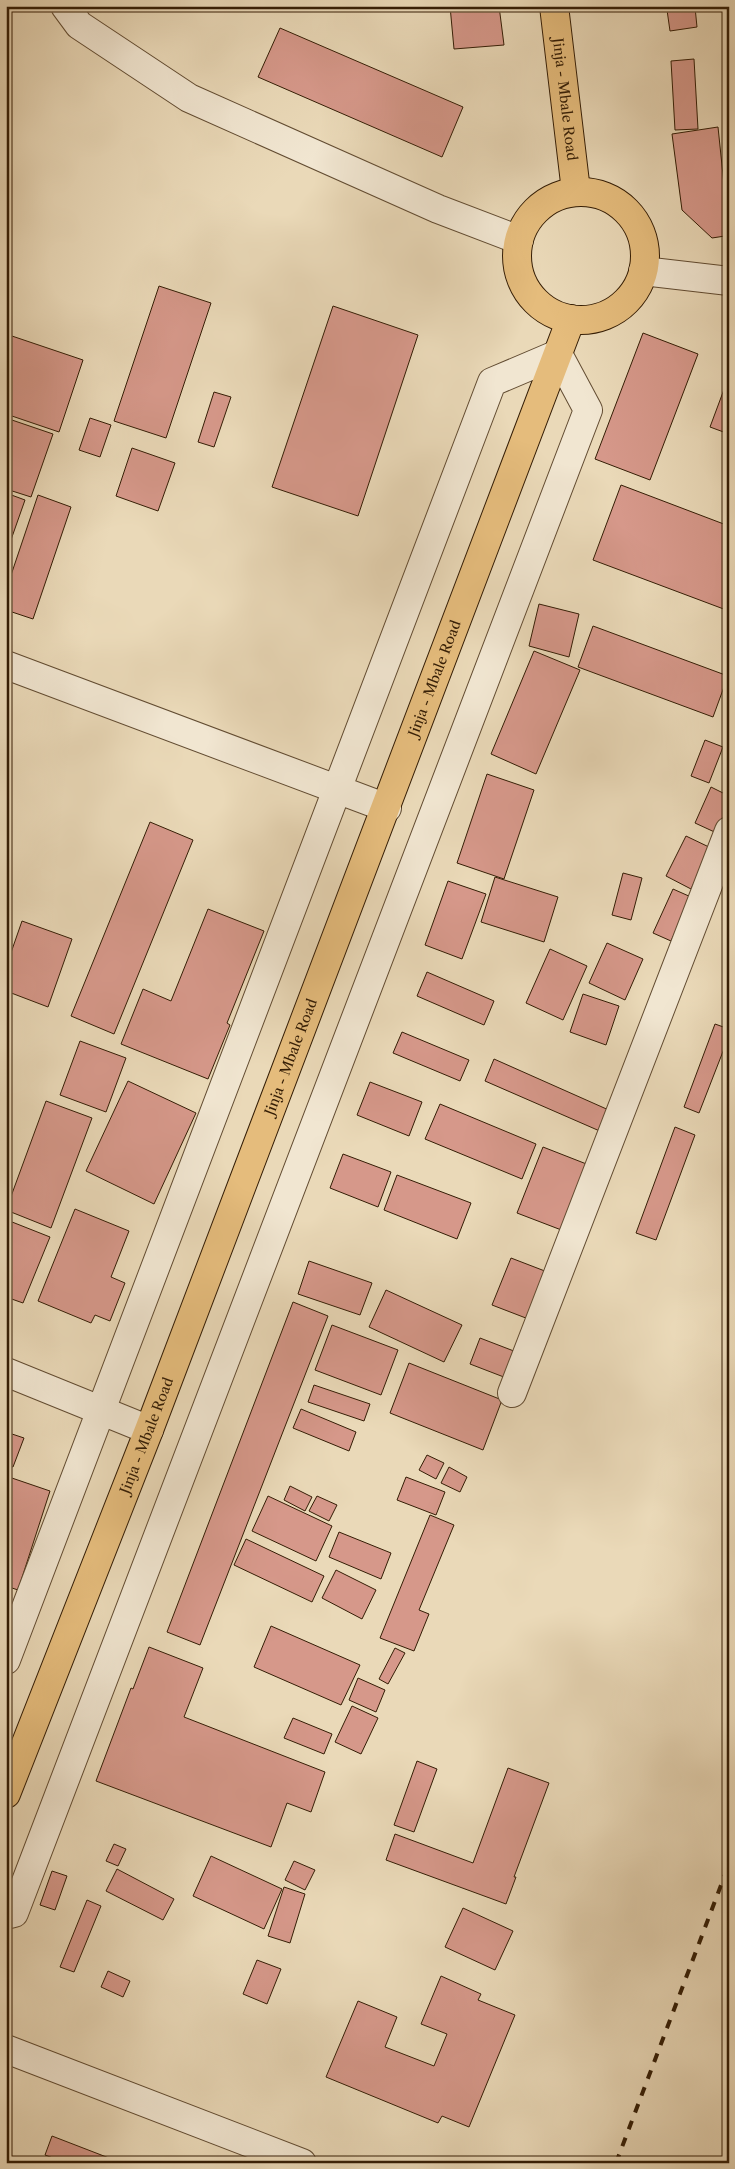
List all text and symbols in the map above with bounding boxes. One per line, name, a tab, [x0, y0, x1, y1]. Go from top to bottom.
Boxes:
street label: Jinja - Mbale Road	[549, 35, 581, 162]
street label: Jinja - Mbale Road	[403, 617, 465, 741]
street label: Jinja - Mbale Road	[260, 996, 321, 1120]
street label: Jinja - Mbale Road	[115, 1374, 177, 1498]

